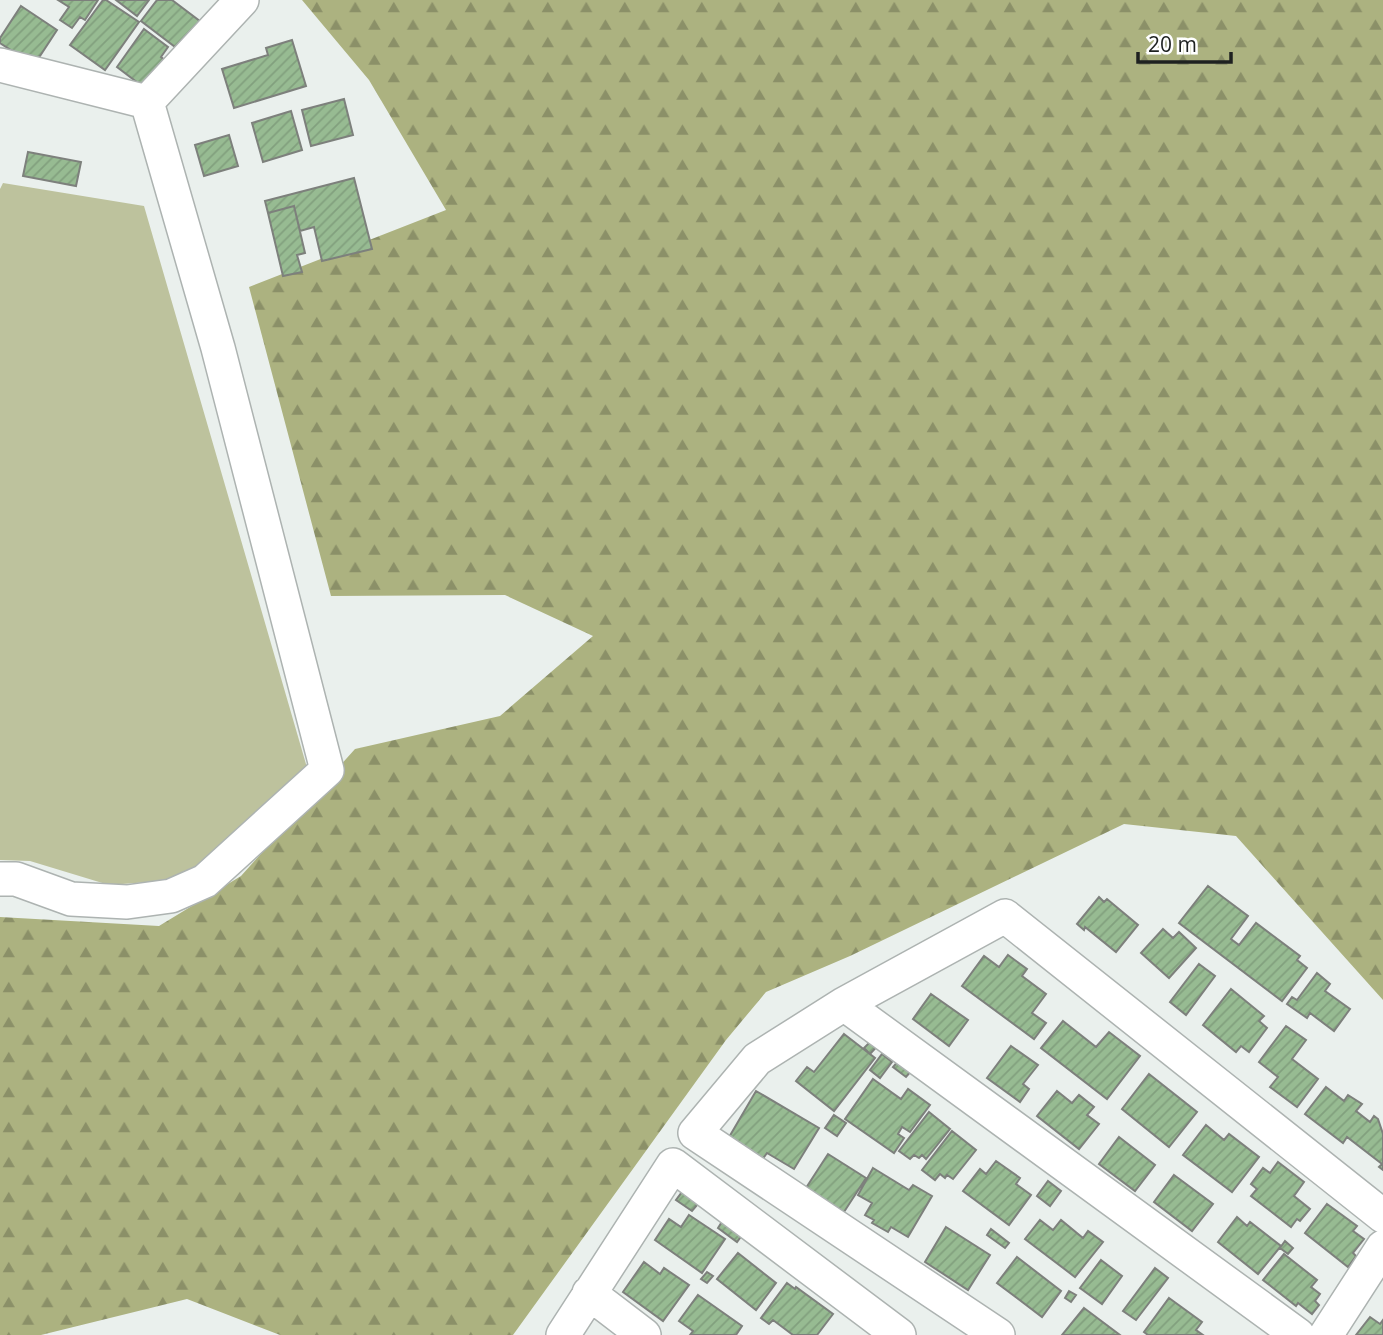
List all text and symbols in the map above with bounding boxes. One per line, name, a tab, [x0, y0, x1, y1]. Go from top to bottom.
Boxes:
scale bar	[1138, 21, 1231, 65]
text: 20 m	[1148, 30, 1197, 58]

